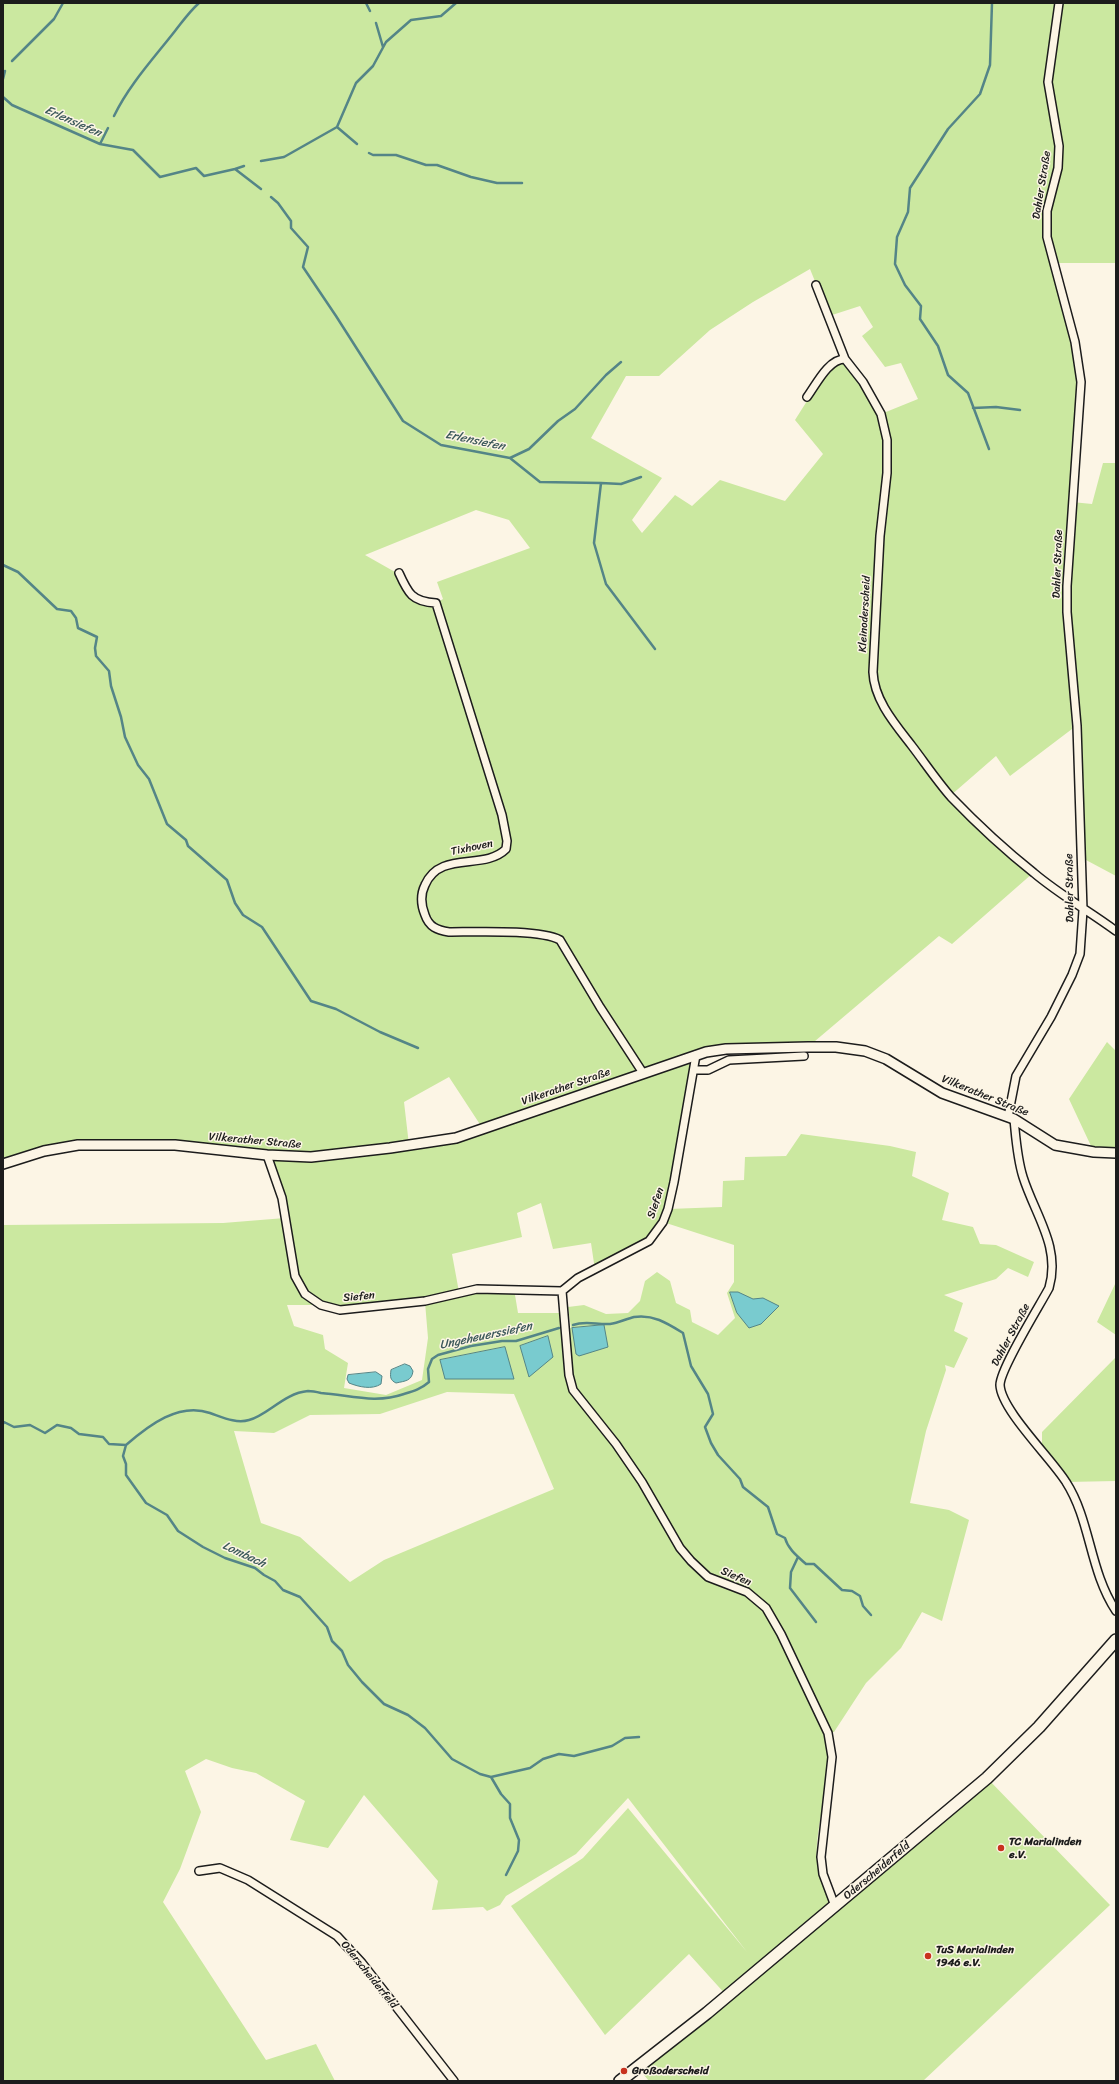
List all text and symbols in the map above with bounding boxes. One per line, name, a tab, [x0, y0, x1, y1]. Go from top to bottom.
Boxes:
water label: Erlensiefen	[43, 103, 103, 141]
street label: Dahler Straße	[1030, 150, 1054, 220]
water label: Erlensiefen	[444, 428, 506, 454]
street label: Dahler Straße	[1050, 529, 1066, 599]
street label: Kleinoderscheid	[856, 575, 874, 653]
street label: Tixhoven	[450, 837, 494, 859]
street label: Dahler Straße	[1063, 853, 1077, 923]
street label: Vilkerather Straße	[520, 1066, 612, 1108]
street label: Vilkerather Straße	[939, 1072, 1031, 1120]
street label: Vilkerather Straße	[208, 1130, 302, 1152]
street label: Siefen	[645, 1186, 667, 1220]
street label: Siefen	[343, 1289, 375, 1305]
street label: Dahler Straße	[989, 1301, 1033, 1369]
water label: Ungeheuerssiefen	[438, 1319, 534, 1353]
water label: Lombach	[220, 1539, 268, 1571]
street label: Siefen	[719, 1565, 753, 1589]
place label: TC Marialinden e.V.	[1009, 1835, 1081, 1861]
street label: Oderscheiderfeld	[841, 1839, 913, 1903]
marker: TC Marialinden e.V.	[996, 1843, 1006, 1853]
street label: Oderscheiderfeld	[338, 1939, 400, 2011]
place label: TuS Marialinden 1946 e.V.	[936, 1943, 1014, 1969]
marker: TuS Marialinden 1946 e.V.	[923, 1951, 933, 1961]
place label: Großoderscheid	[632, 2064, 709, 2078]
marker: Großoderscheid	[619, 2066, 629, 2076]

